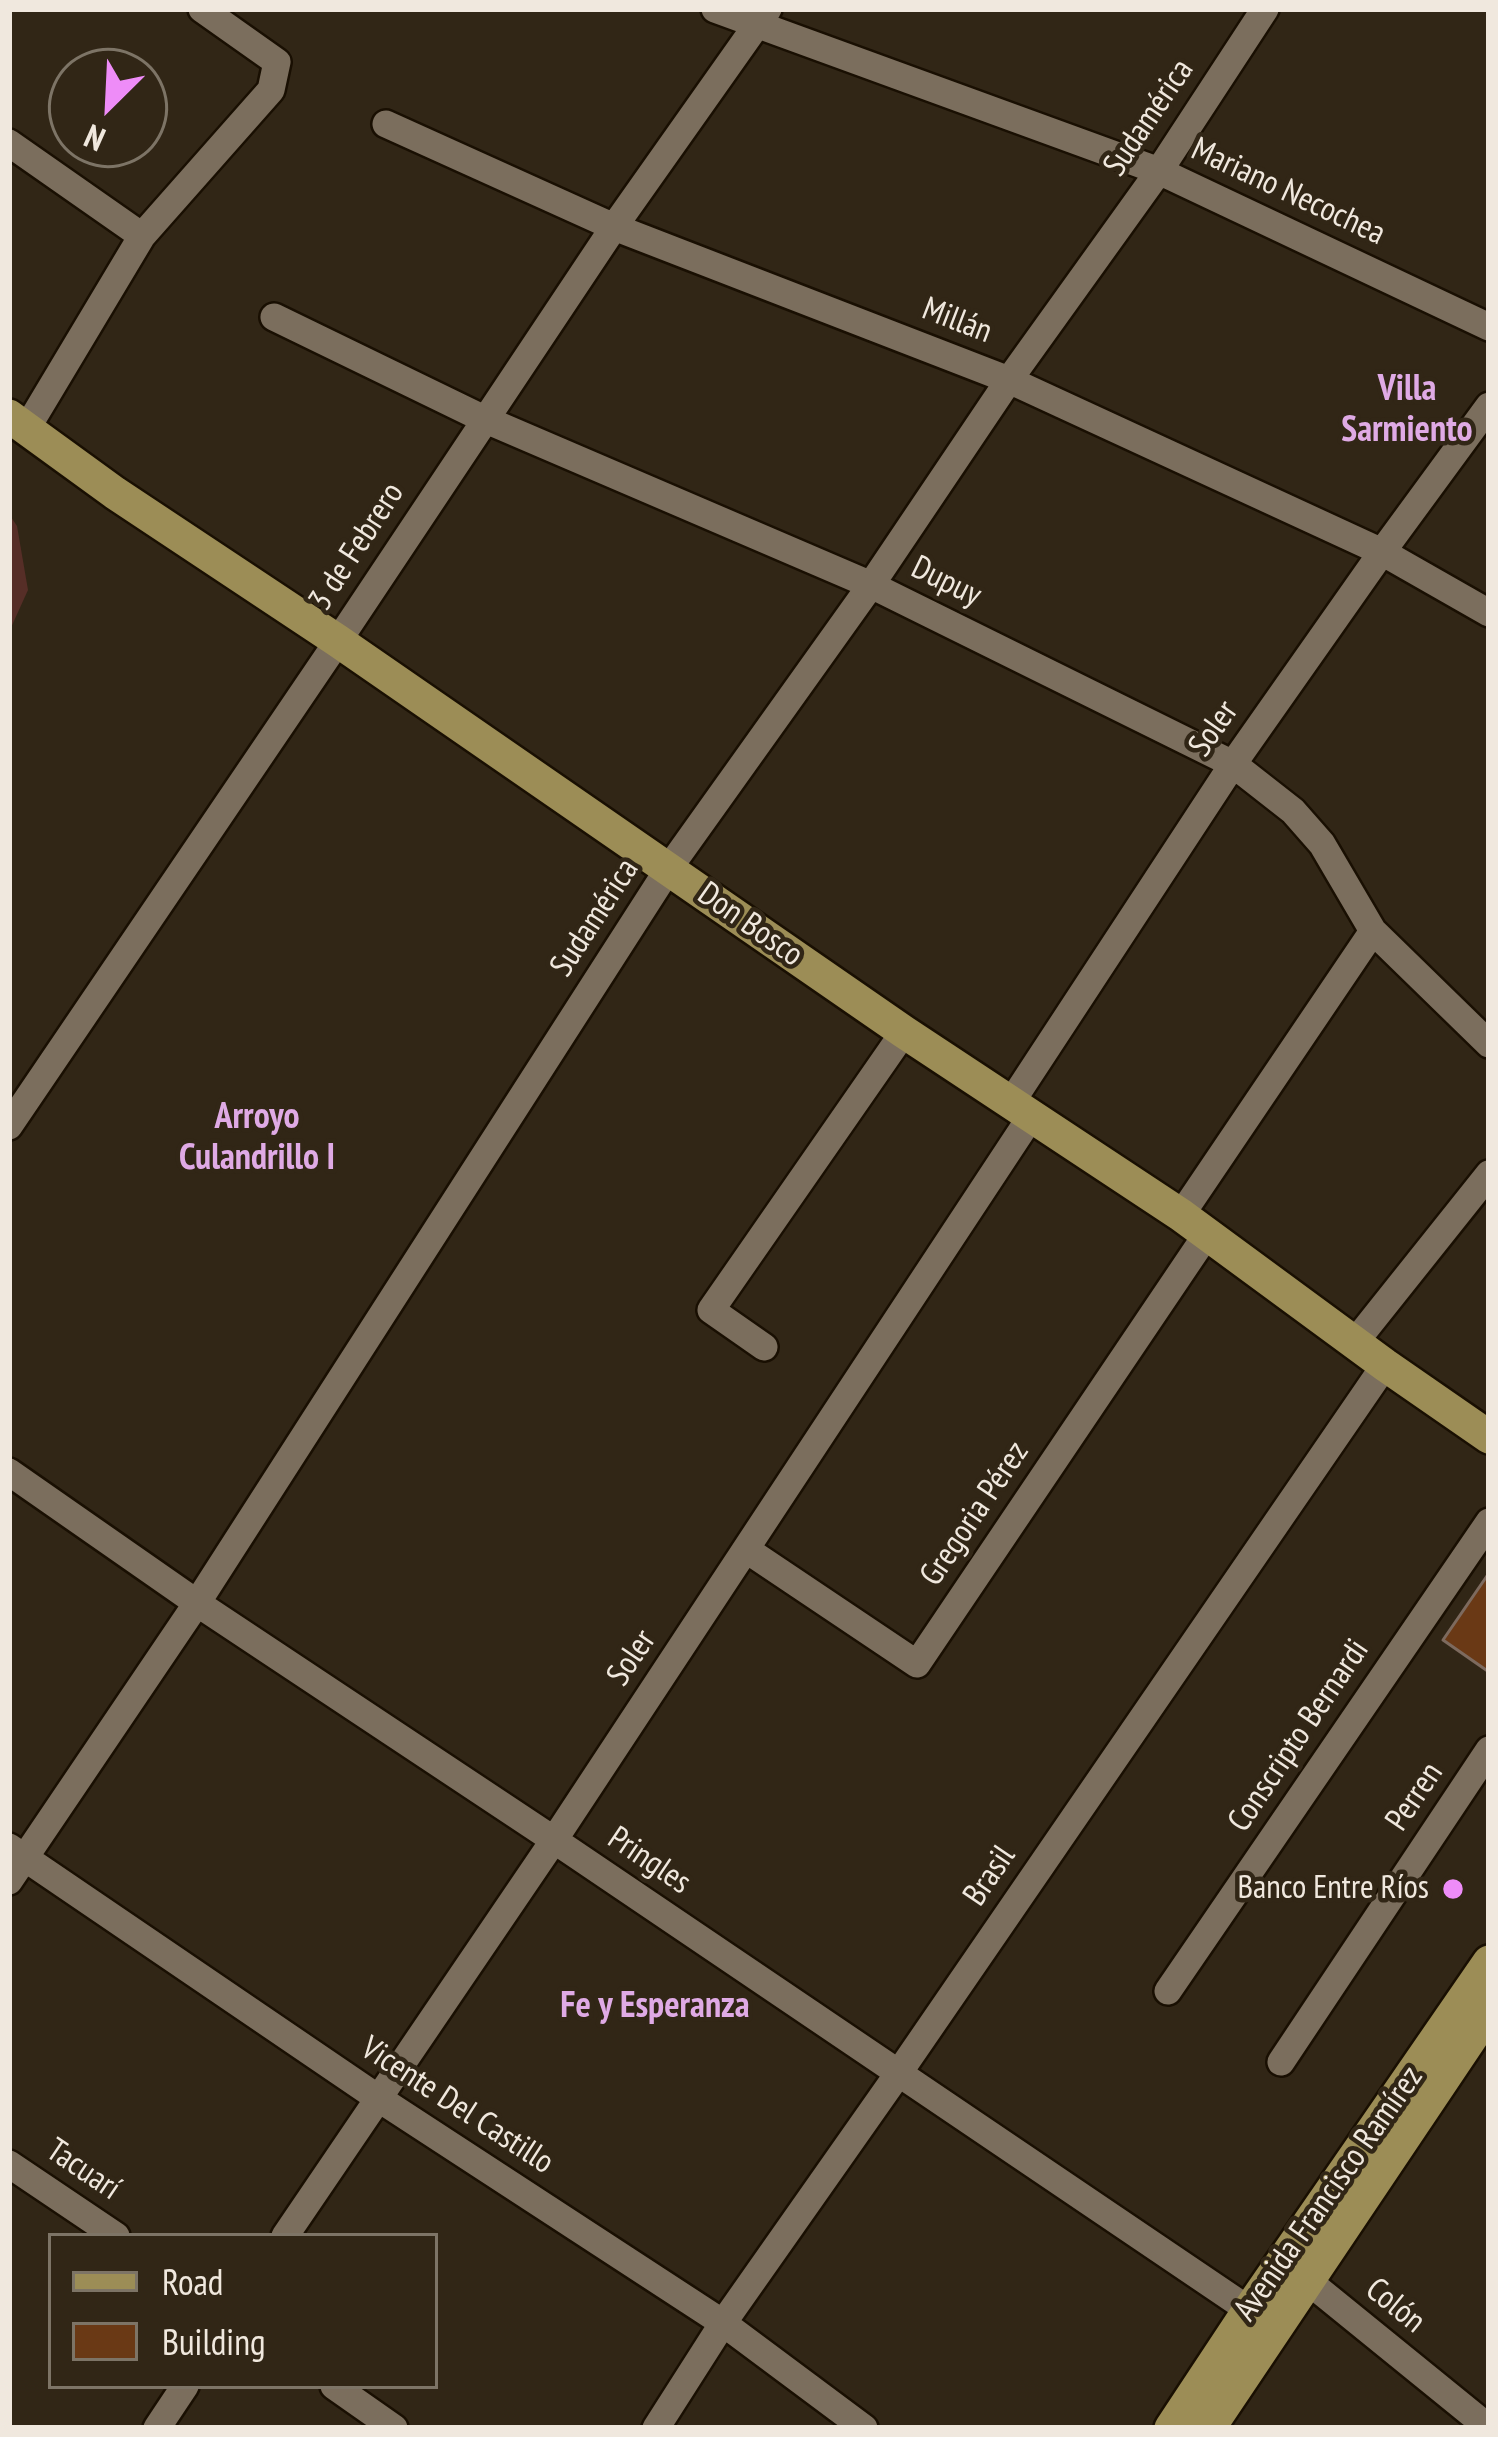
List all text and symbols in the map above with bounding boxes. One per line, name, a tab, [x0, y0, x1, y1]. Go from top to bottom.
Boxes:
north arrow	[48, 48, 168, 168]
street label: Sudamérica	[1096, 52, 1202, 184]
text: N	[77, 115, 111, 162]
street label: Mariano Necochea	[1185, 130, 1391, 254]
street label: Millán	[917, 290, 997, 352]
district label: Villa Sarmiento	[1341, 368, 1473, 453]
street label: 3 de Febrero	[301, 476, 413, 618]
street label: Dupuy	[905, 548, 987, 616]
street label: Soler	[1181, 694, 1247, 764]
street label: Sudamérica	[542, 852, 648, 984]
street label: Don Bosco	[690, 875, 810, 975]
district label: Arroyo Culandrillo I	[179, 1096, 335, 1181]
street label: Gregoria Pérez	[912, 1434, 1038, 1594]
street label: Soler	[599, 1623, 665, 1693]
street label: Conscripto Bernardi	[1220, 1633, 1378, 1839]
street label: Perren	[1378, 1755, 1452, 1839]
street label: Pringles	[600, 1819, 698, 1903]
street label: Brasil	[956, 1838, 1024, 1914]
place label: Banco Entre Ríos	[1238, 1869, 1429, 1909]
marker: Banco Entre Ríos	[1440, 1876, 1466, 1902]
district label: Fe y Esperanza	[560, 1985, 750, 2029]
street label: Vicente Del Castillo	[353, 2029, 561, 2183]
street label: Avenida Francisco Ramírez	[1226, 2059, 1432, 2329]
street label: Tacuarí	[39, 2131, 127, 2209]
legend	[48, 2233, 438, 2389]
text: Road	[162, 2258, 223, 2305]
street label: Colón	[1357, 2270, 1433, 2342]
text: Building	[162, 2318, 266, 2365]

